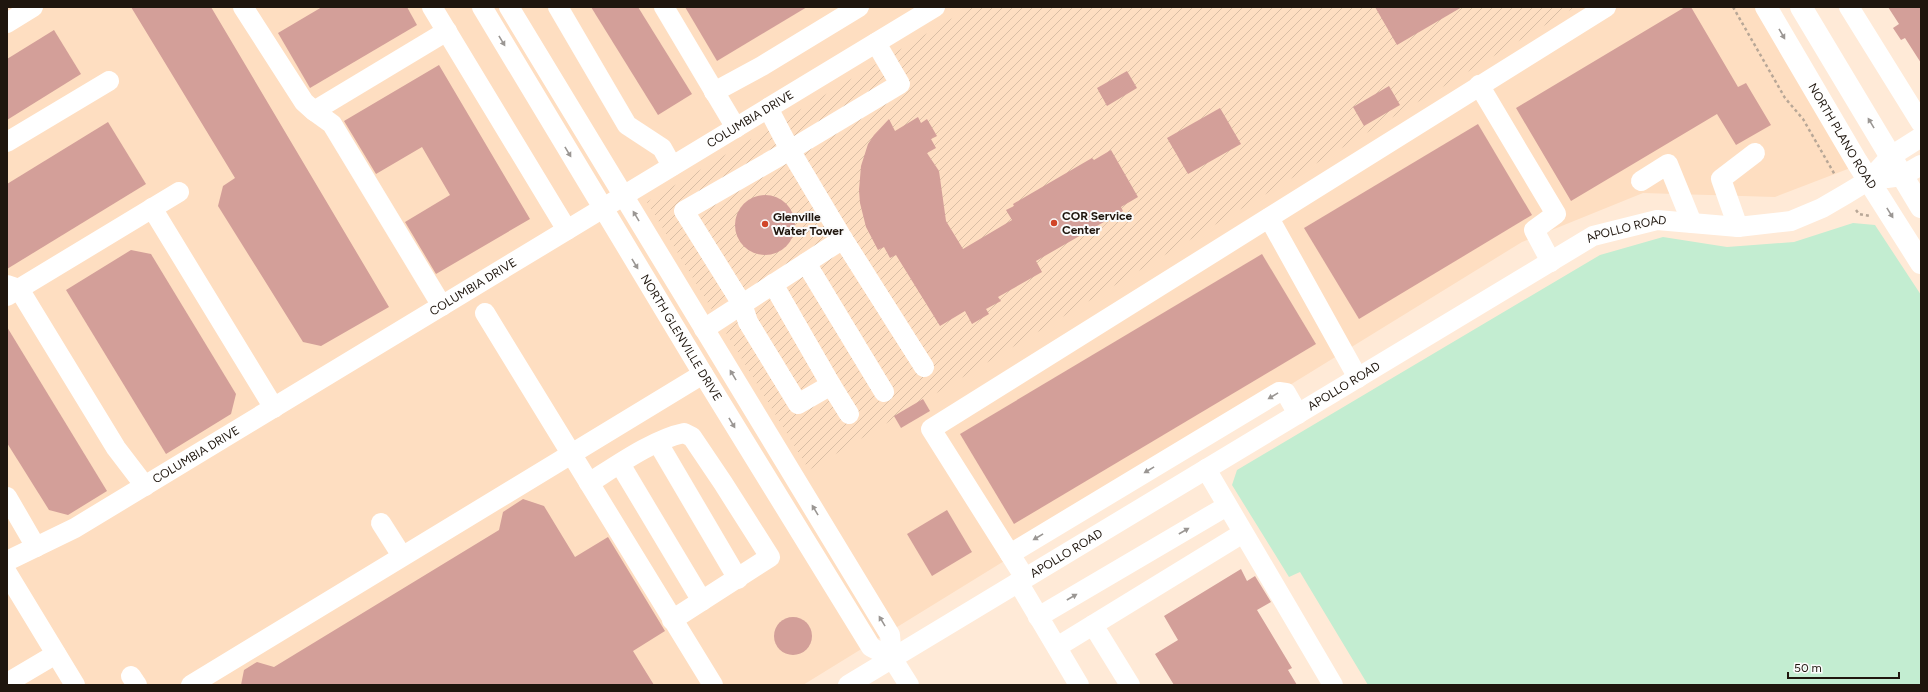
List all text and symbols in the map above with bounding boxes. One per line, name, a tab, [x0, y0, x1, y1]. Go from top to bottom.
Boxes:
one-way arrow	[1779, 29, 1786, 40]
one-way arrow	[498, 35, 505, 47]
street label: NORTH PLANO ROAD	[1805, 81, 1879, 192]
street label: COLUMBIA DRIVE	[704, 87, 796, 151]
one-way arrow	[1867, 117, 1874, 129]
one-way arrow	[565, 146, 572, 158]
one-way arrow	[1886, 207, 1893, 219]
place label: COR Service Center	[1062, 209, 1133, 237]
one-way arrow	[632, 210, 639, 222]
place label: Glenville Water Tower	[773, 210, 844, 238]
street label: APOLLO ROAD	[1583, 213, 1667, 246]
marker: COR Service Center	[1049, 218, 1059, 228]
marker: Glenville Water Tower	[760, 219, 770, 229]
street label: COLUMBIA DRIVE	[427, 255, 519, 318]
one-way arrow	[632, 258, 639, 270]
street label: NORTH GLENVILLE DRIVE	[638, 272, 725, 403]
street label: APOLLO ROAD	[1305, 359, 1383, 413]
one-way arrow	[729, 369, 736, 381]
one-way arrow	[1267, 392, 1279, 399]
one-way arrow	[728, 418, 736, 428]
street label: COLUMBIA DRIVE	[150, 423, 242, 486]
one-way arrow	[1143, 466, 1155, 473]
one-way arrow	[811, 505, 819, 515]
street label: APOLLO ROAD	[1028, 526, 1105, 581]
one-way arrow	[1178, 528, 1190, 535]
one-way arrow	[1033, 533, 1043, 541]
one-way arrow	[1066, 593, 1078, 600]
one-way arrow	[879, 615, 886, 627]
scale bar	[1788, 654, 1899, 680]
text: 50 m	[1794, 661, 1822, 675]

